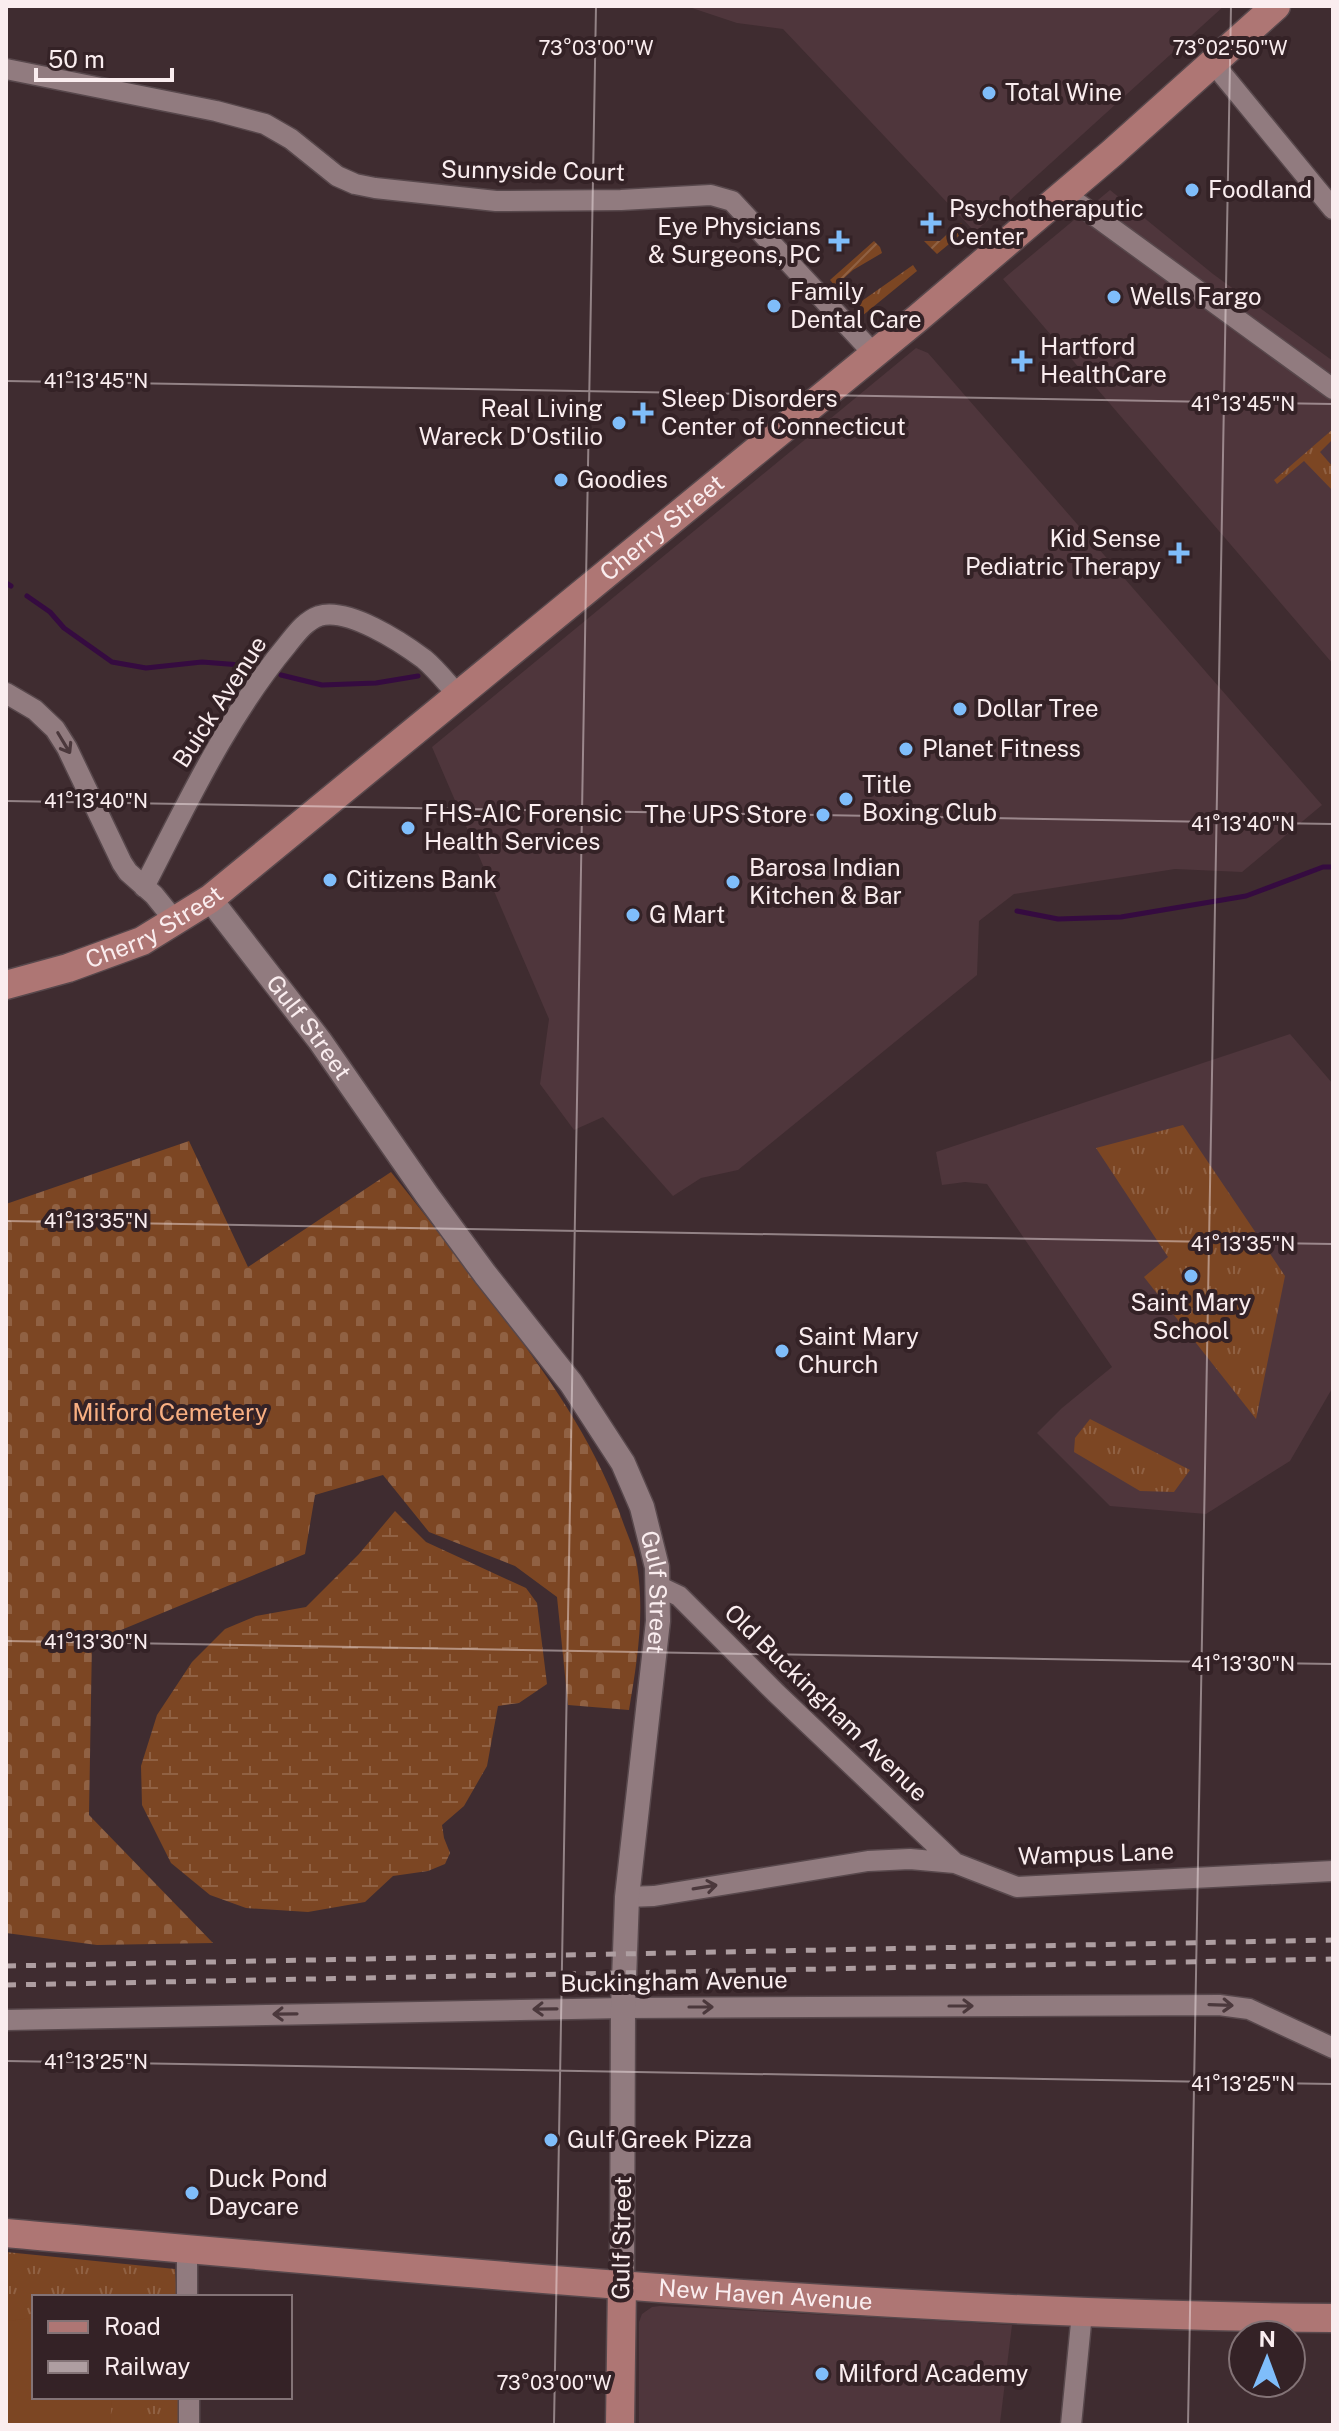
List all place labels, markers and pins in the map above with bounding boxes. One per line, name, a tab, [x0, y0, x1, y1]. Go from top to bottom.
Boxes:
place label: Total Wine	[1005, 78, 1122, 106]
marker: Total Wine	[980, 84, 998, 102]
place label: Foodland	[1208, 175, 1312, 203]
marker: Foodland	[1183, 181, 1201, 199]
place label: Psychotheraputic Center	[949, 194, 1144, 250]
place label: Eye Physicians & Surgeons, PC	[648, 212, 821, 268]
marker: Psychotheraputic Center	[920, 212, 942, 234]
marker: Eye Physicians & Surgeons, PC	[828, 230, 850, 252]
place label: Family Dental Care	[790, 277, 922, 333]
place label: Wells Fargo	[1130, 282, 1262, 310]
marker: Wells Fargo	[1105, 288, 1123, 306]
marker: Family Dental Care	[765, 297, 783, 315]
place label: Hartford HealthCare	[1040, 332, 1167, 388]
marker: Hartford HealthCare	[1011, 350, 1033, 372]
place label: Sleep Disorders Center of Connecticut	[661, 384, 906, 440]
place label: Real Living Wareck D'Ostilio	[419, 394, 603, 450]
marker: Sleep Disorders Center of Connecticut	[632, 402, 654, 424]
marker: Real Living Wareck D'Ostilio	[610, 414, 628, 432]
place label: Goodies	[577, 465, 668, 493]
marker: Goodies	[552, 471, 570, 489]
place label: Kid Sense Pediatric Therapy	[965, 524, 1161, 580]
marker: Kid Sense Pediatric Therapy	[1168, 542, 1190, 564]
place label: Dollar Tree	[976, 694, 1099, 722]
marker: Dollar Tree	[951, 700, 969, 718]
place label: Planet Fitness	[922, 734, 1081, 762]
marker: Planet Fitness	[897, 740, 915, 758]
place label: Title Boxing Club	[862, 770, 997, 826]
marker: Title Boxing Club	[837, 790, 855, 808]
place label: FHS-AIC Forensic Health Services	[424, 799, 623, 855]
place label: The UPS Store	[644, 800, 807, 828]
marker: The UPS Store	[814, 806, 832, 824]
marker: FHS-AIC Forensic Health Services	[399, 819, 417, 837]
place label: Barosa Indian Kitchen & Bar	[749, 853, 902, 909]
place label: Citizens Bank	[346, 865, 497, 893]
marker: Citizens Bank	[321, 871, 339, 889]
marker: Barosa Indian Kitchen & Bar	[724, 873, 742, 891]
place label: G Mart	[649, 900, 725, 928]
marker: G Mart	[624, 906, 642, 924]
marker: Saint Mary School	[1182, 1267, 1200, 1285]
place label: Saint Mary School	[1131, 1288, 1252, 1344]
place label: Saint Mary Church	[798, 1322, 919, 1378]
marker: Saint Mary Church	[773, 1342, 791, 1360]
place label: Gulf Greek Pizza	[567, 2125, 752, 2153]
marker: Gulf Greek Pizza	[542, 2131, 560, 2149]
place label: Duck Pond Daycare	[208, 2164, 328, 2220]
marker: Duck Pond Daycare	[183, 2184, 201, 2202]
place label: Milford Academy	[838, 2359, 1028, 2387]
marker: Milford Academy	[813, 2365, 831, 2383]

